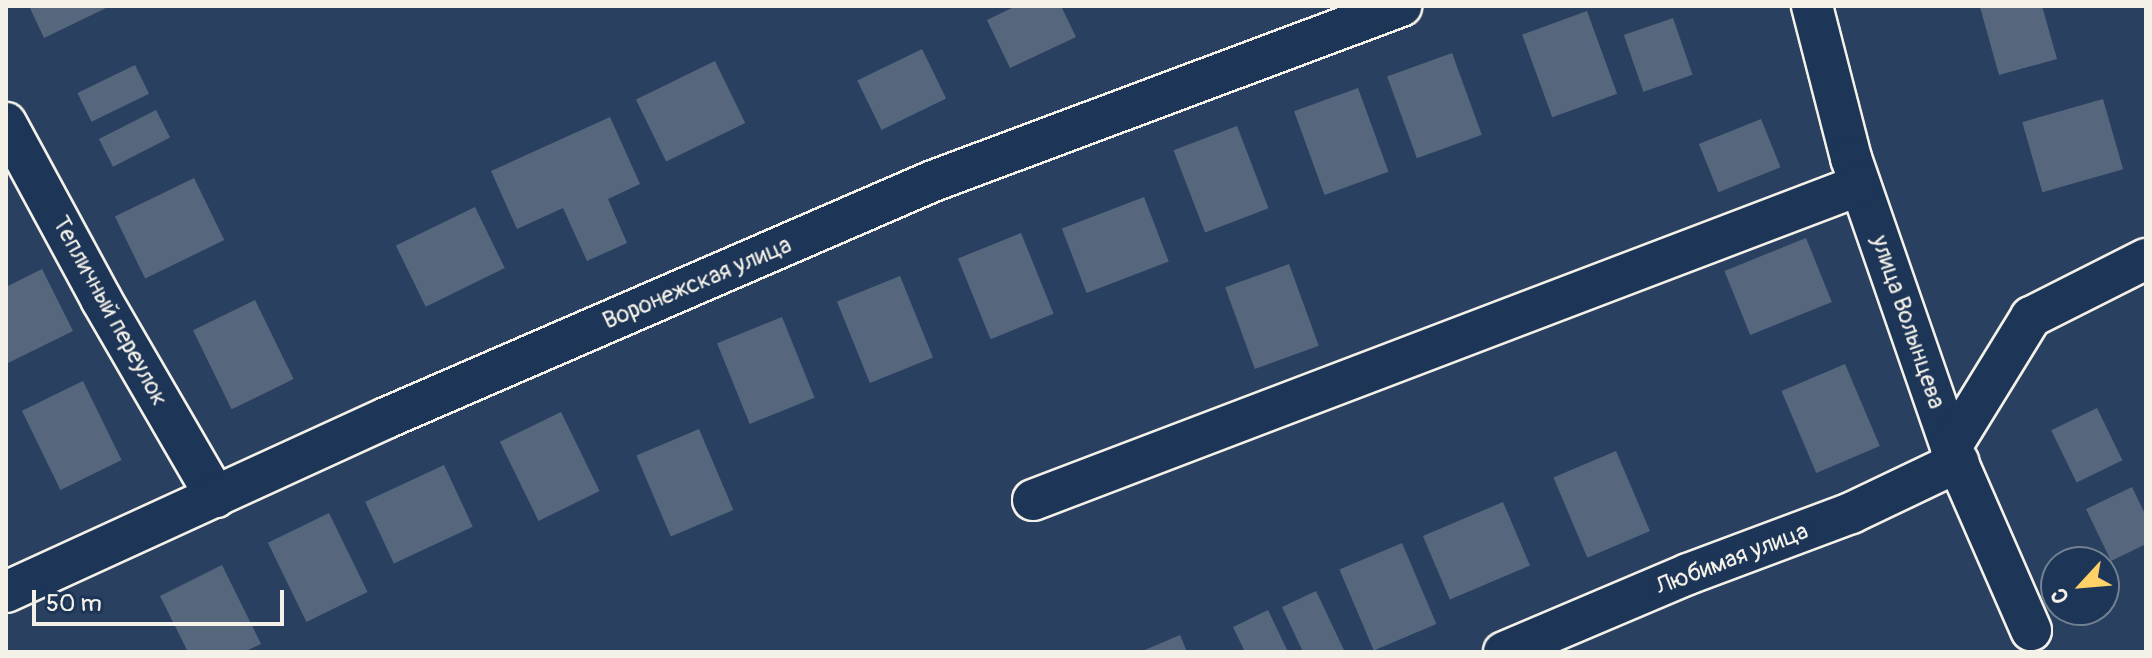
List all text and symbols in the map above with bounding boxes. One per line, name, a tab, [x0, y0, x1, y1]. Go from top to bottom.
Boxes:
street label: Тепличный переулок	[46, 211, 174, 411]
street label: Воронежская улица	[598, 230, 796, 336]
street label: улица Волынцева	[1865, 232, 1951, 412]
street label: Любимая улица	[1652, 517, 1812, 601]
north arrow	[2040, 546, 2120, 626]
scale bar	[36, 574, 288, 624]
text: С	[2045, 583, 2076, 608]
text: 50 m	[46, 589, 102, 618]

